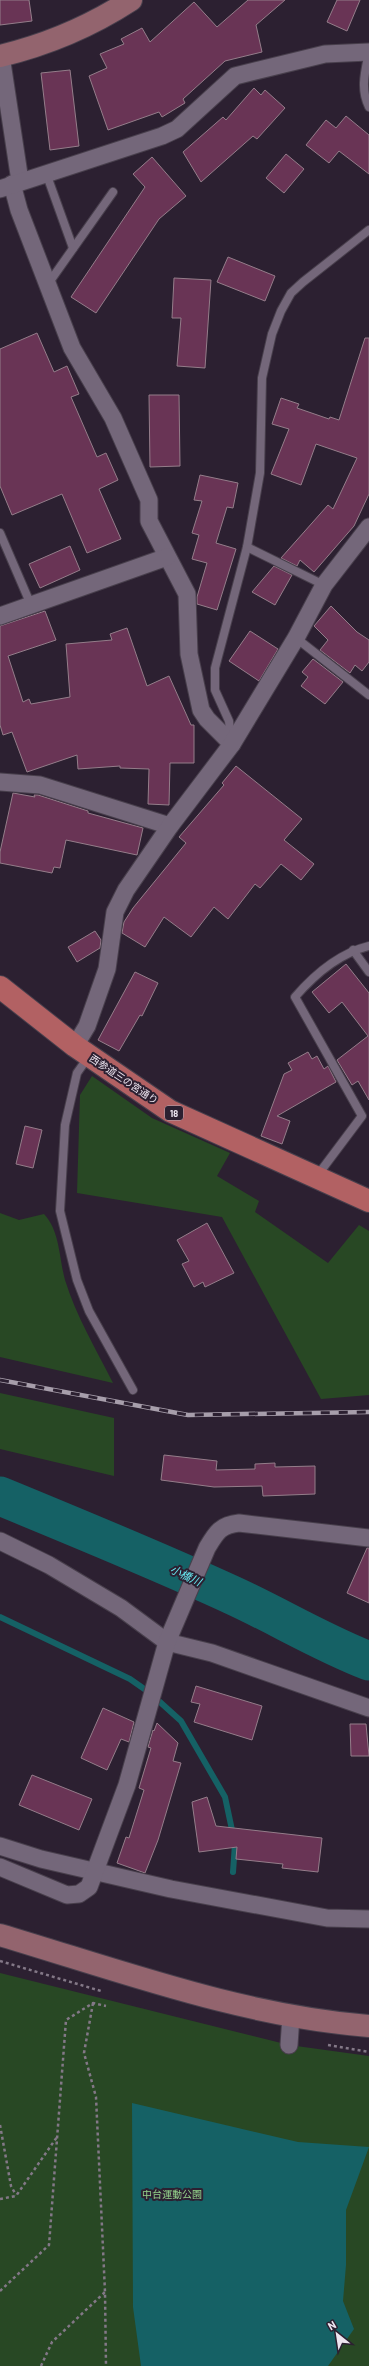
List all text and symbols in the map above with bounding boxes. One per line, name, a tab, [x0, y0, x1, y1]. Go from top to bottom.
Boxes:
street label: 西参道三の宮通り	[87, 1052, 161, 1106]
road number: 18	[165, 1106, 183, 1120]
water label: 小橋川	[168, 1562, 205, 1588]
park label: 中台運動公園	[142, 2188, 202, 2200]
north arrow	[317, 2314, 357, 2354]
text: N	[325, 2317, 338, 2332]

